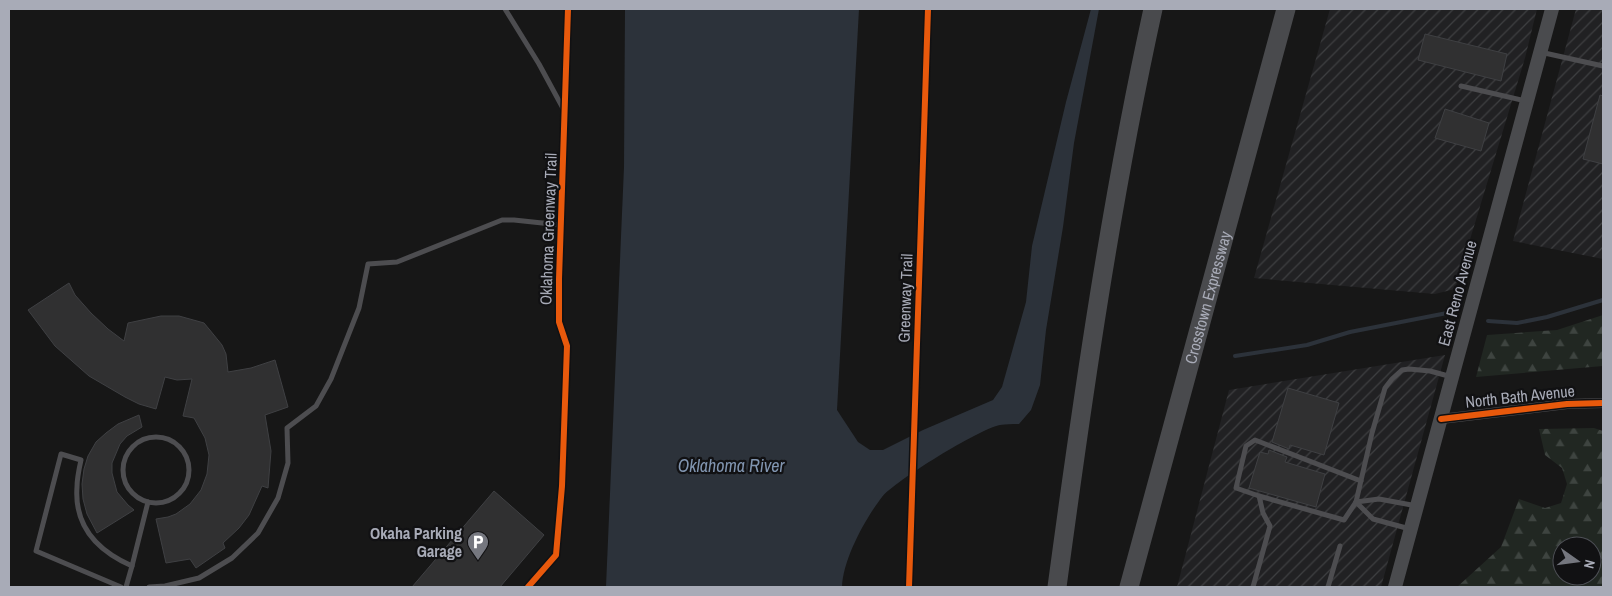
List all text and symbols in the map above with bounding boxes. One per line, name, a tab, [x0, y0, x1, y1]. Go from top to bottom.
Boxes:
street label: Oklahoma Greenway Trail	[534, 152, 562, 306]
street label: Crosstown Expressway	[1179, 228, 1236, 366]
street label: East Reno Avenue	[1432, 238, 1482, 348]
street label: Greenway Trail	[892, 253, 918, 343]
street label: North Bath Avenue	[1464, 379, 1576, 413]
water label: Oklahoma River	[678, 453, 785, 478]
place label: Okaha Parking Garage	[370, 522, 462, 562]
parking icon: Okaha Parking Garage	[466, 530, 490, 561]
north arrow	[1552, 536, 1602, 586]
text: N	[1580, 558, 1599, 570]

